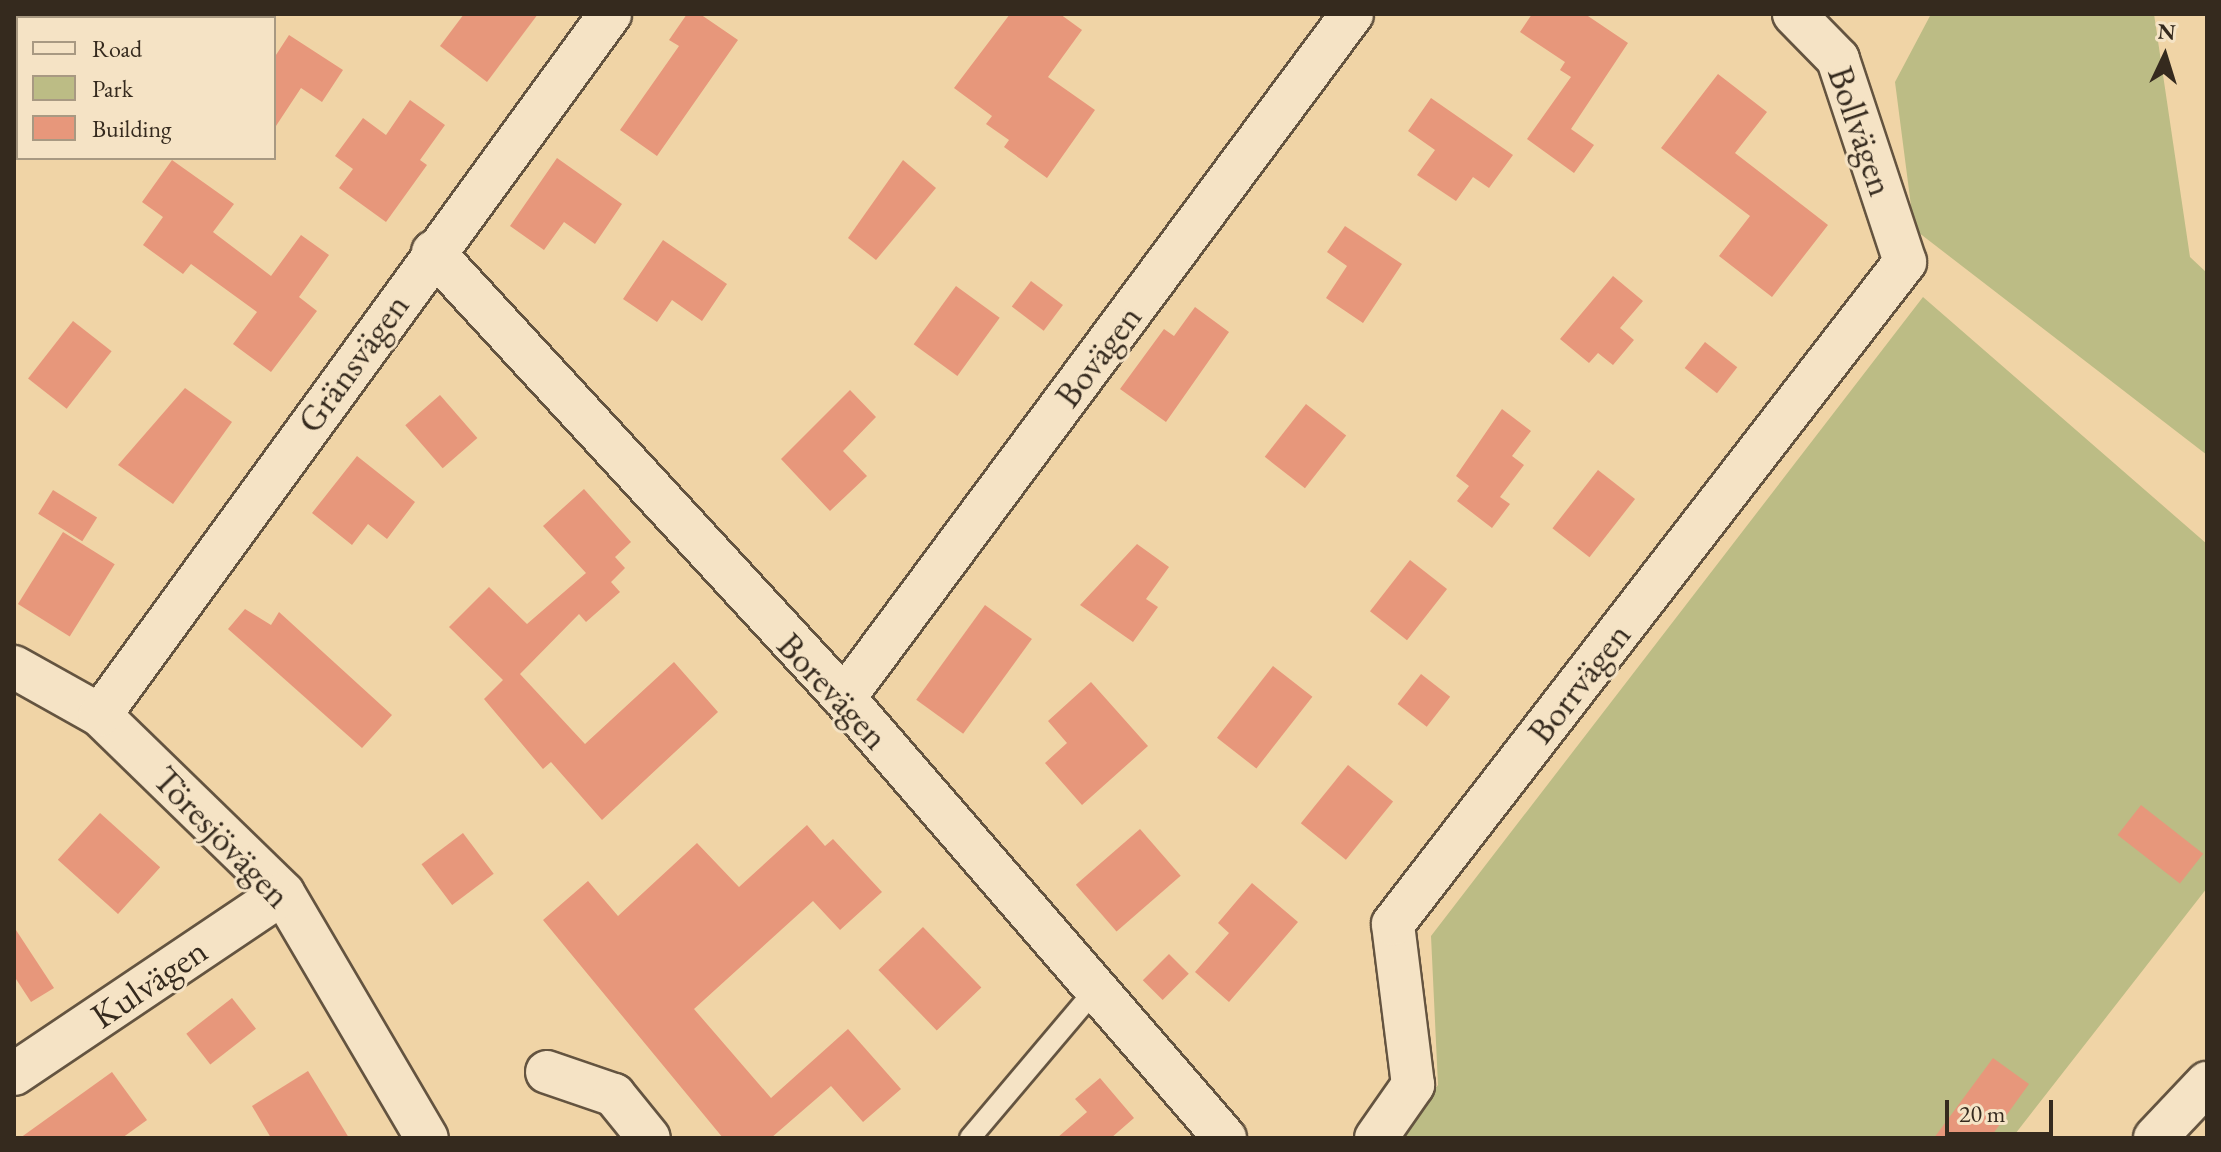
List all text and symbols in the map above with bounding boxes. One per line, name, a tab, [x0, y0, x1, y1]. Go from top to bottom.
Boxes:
legend	[16, 16, 276, 160]
north arrow	[2125, 16, 2205, 96]
text: N	[2157, 16, 2177, 47]
text: Road	[92, 33, 142, 64]
street label: Bollvägen	[1819, 61, 1903, 201]
text: Park	[92, 73, 133, 104]
text: Building	[92, 113, 172, 144]
street label: Gränsvägen	[288, 285, 418, 441]
street label: Bovägen	[1046, 296, 1150, 416]
street label: Borrvägen	[1518, 614, 1640, 752]
street label: Borevägen	[768, 624, 898, 758]
street label: Töresjövägen	[144, 757, 300, 917]
street label: Kulvägen	[83, 929, 215, 1037]
scale bar	[1949, 1084, 2057, 1134]
text: 20 m	[1959, 1098, 2006, 1129]

